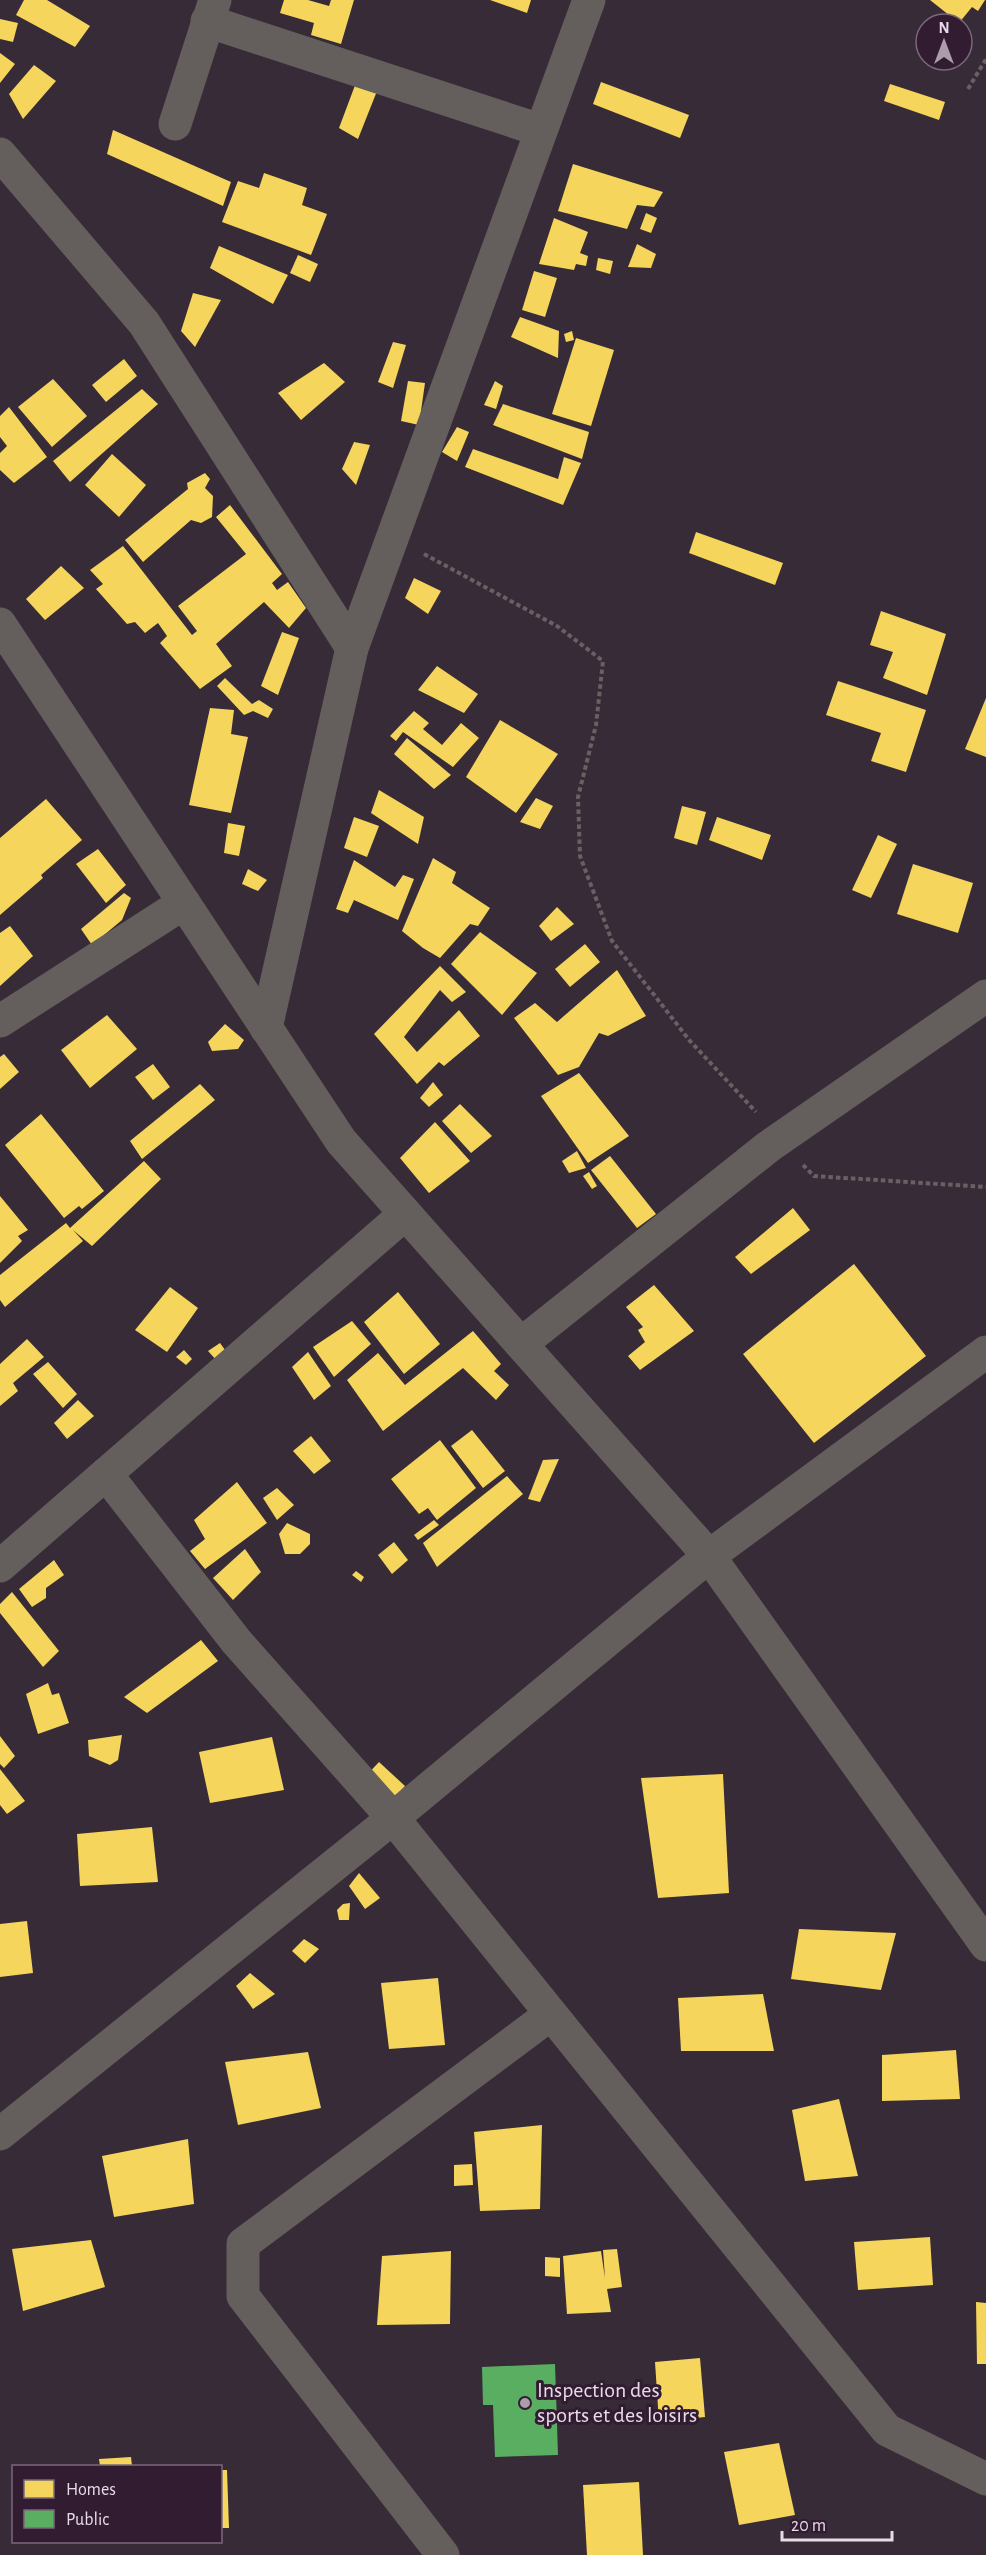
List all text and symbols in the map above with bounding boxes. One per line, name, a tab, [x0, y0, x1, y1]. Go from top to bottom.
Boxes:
north arrow	[914, 12, 974, 72]
text: N	[938, 20, 950, 36]
place label: Inspection des sports et des loisirs	[537, 2379, 697, 2426]
marker: Inspection des sports et des loisirs	[518, 2396, 532, 2410]
legend	[12, 2465, 222, 2543]
text: Homes	[66, 2481, 116, 2499]
scale bar	[782, 2504, 892, 2542]
text: Public	[66, 2511, 109, 2529]
text: 20 m	[791, 2517, 826, 2535]

